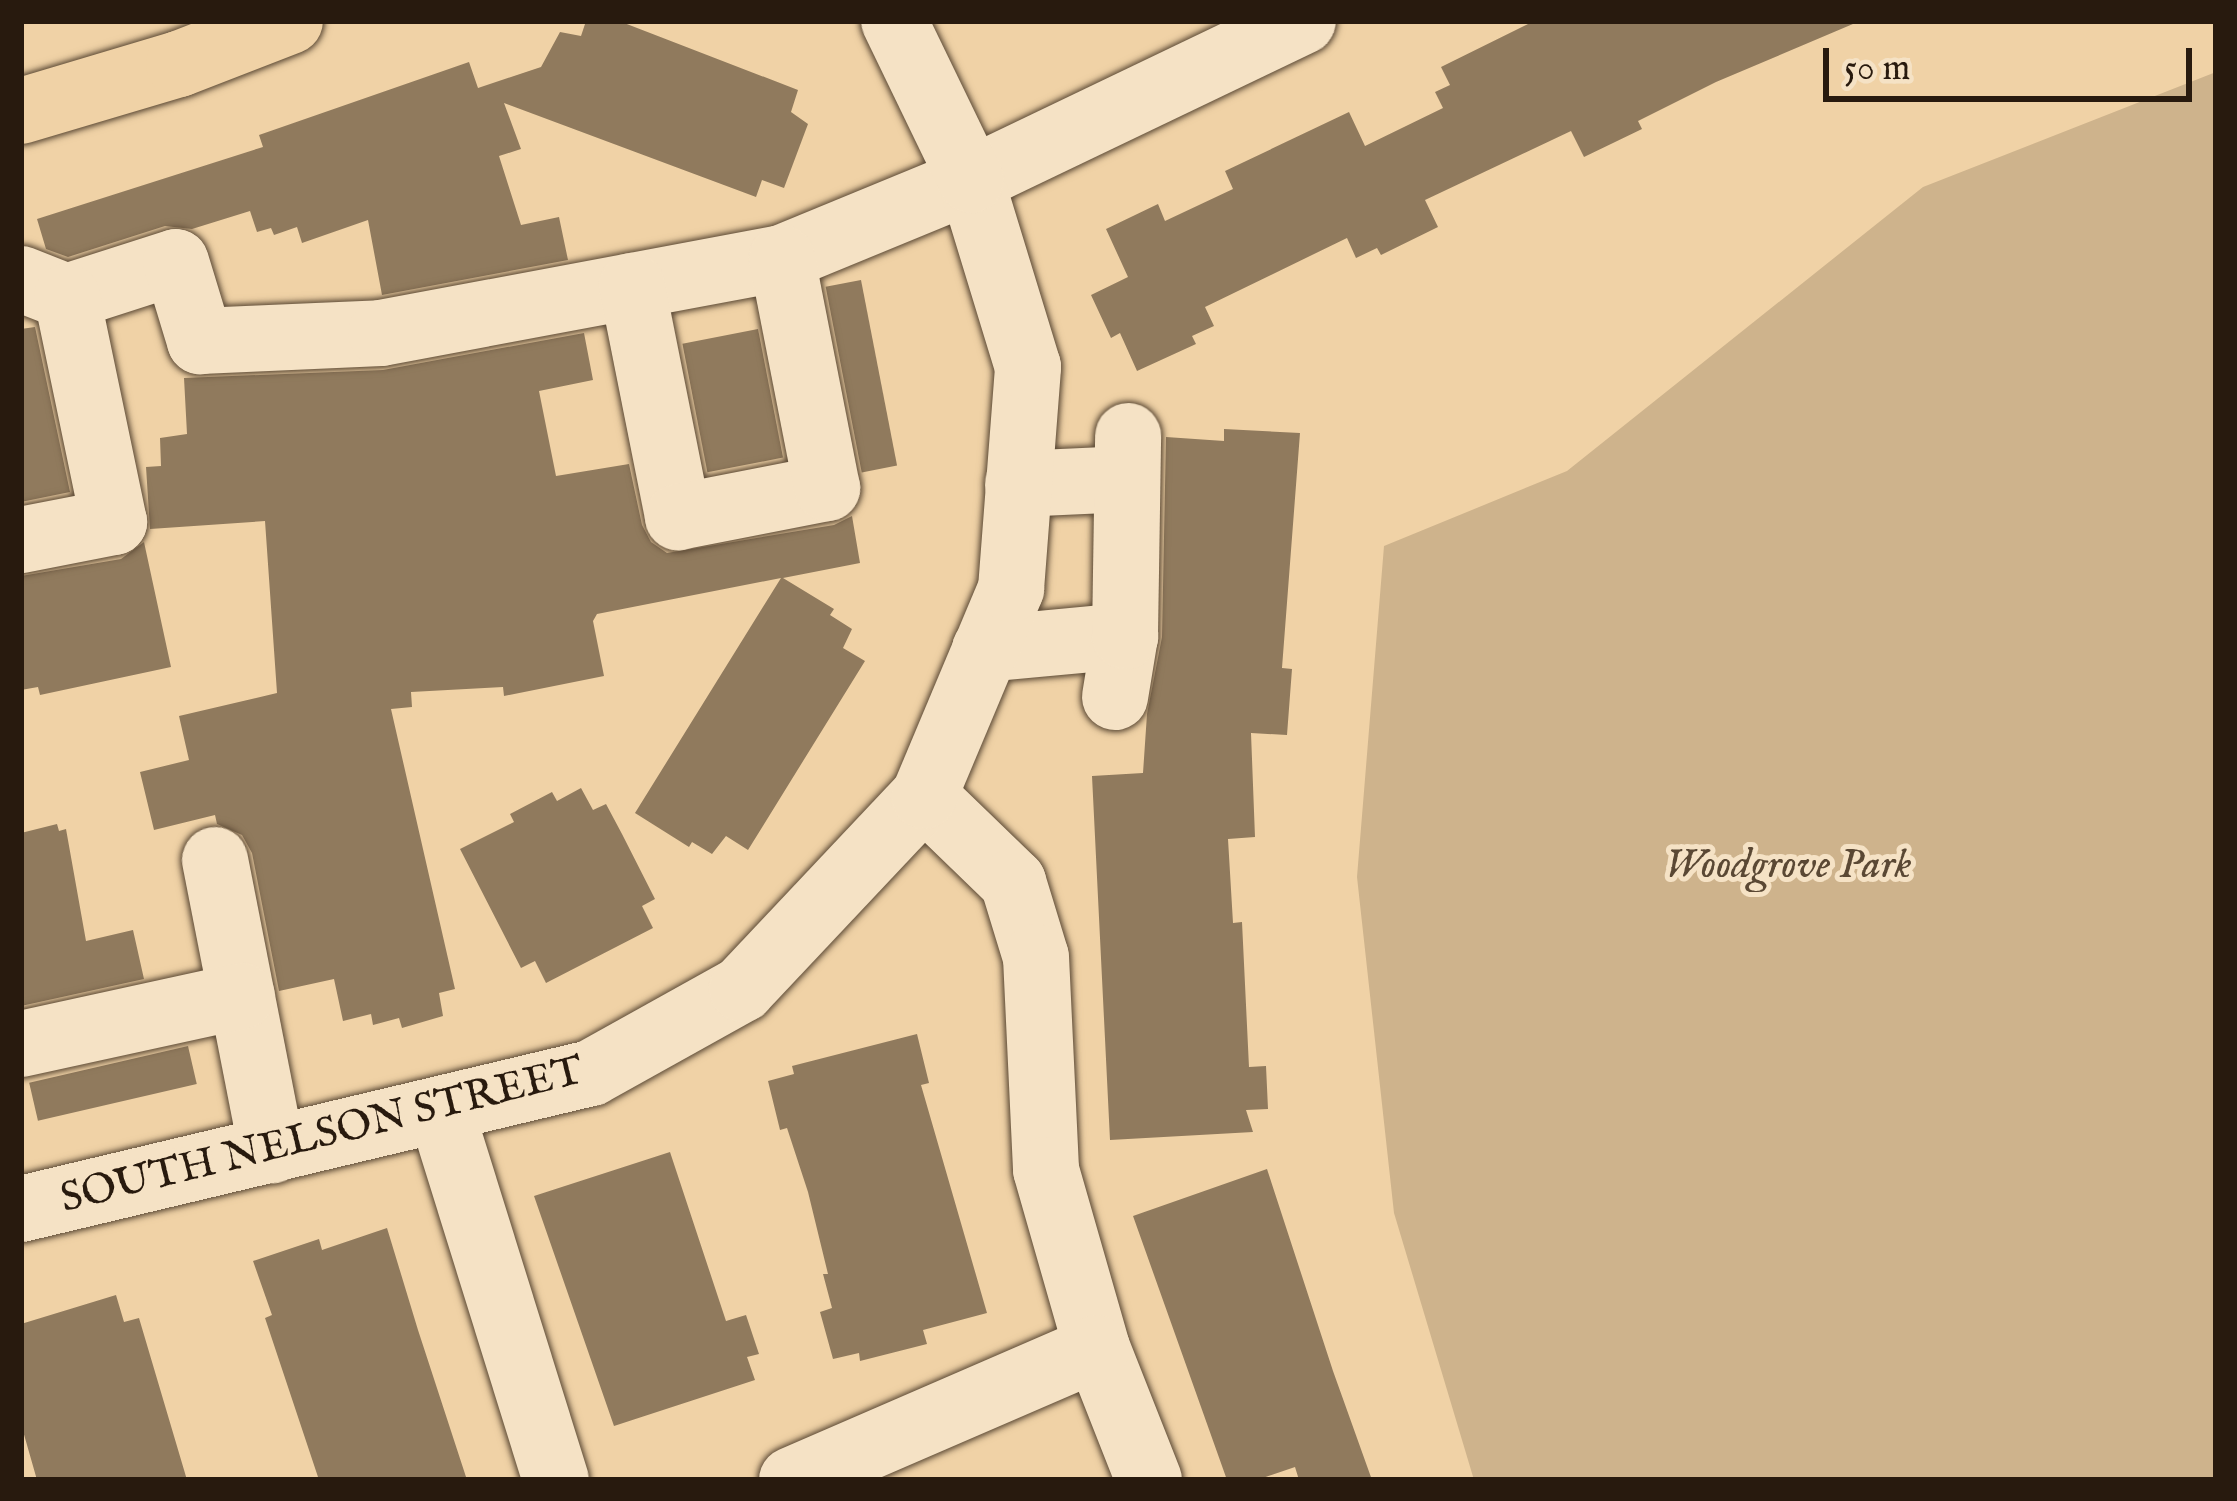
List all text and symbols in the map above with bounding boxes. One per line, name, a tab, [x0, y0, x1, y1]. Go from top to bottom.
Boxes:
scale bar	[1829, 24, 2198, 98]
text: 50 m	[1844, 46, 1910, 92]
park label: Woodgrove Park	[1664, 841, 1912, 891]
street label: SOUTH NELSON STREET	[55, 1047, 589, 1225]

